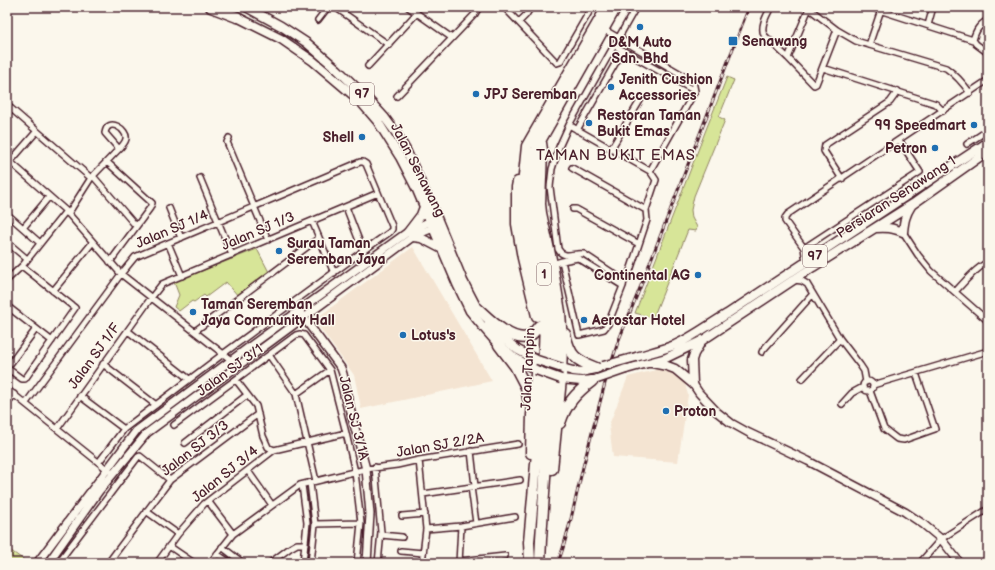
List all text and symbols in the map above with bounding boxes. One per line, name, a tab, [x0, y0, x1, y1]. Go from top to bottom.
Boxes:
marker: D&M Auto Sdn. Bhd	[635, 22, 645, 32]
place label: Senawang	[742, 33, 807, 50]
place label: D&M Auto Sdn. Bhd	[608, 34, 672, 67]
marker: Senawang	[727, 35, 739, 47]
place label: Jenith Cushion Accessories	[618, 71, 713, 104]
marker: Jenith Cushion Accessories	[606, 82, 616, 92]
road number: 97	[350, 83, 374, 105]
place label: JPJ Seremban	[484, 86, 577, 103]
marker: JPJ Seremban	[471, 89, 481, 99]
place label: Restoran Taman Bukit Emas	[597, 107, 701, 140]
place label: 99 Speedmart	[875, 117, 966, 134]
marker: Restoran Taman Bukit Emas	[584, 118, 594, 128]
street label: Jalan Senawang	[387, 120, 449, 220]
marker: 99 Speedmart	[969, 120, 979, 130]
place label: Shell	[323, 129, 354, 146]
marker: Shell	[357, 132, 367, 142]
place label: Petron	[885, 140, 927, 157]
marker: Petron	[930, 143, 940, 153]
district label: TAMAN BUKIT EMAS	[536, 146, 696, 165]
street label: Persiaran Senawang 1	[833, 152, 959, 242]
street label: Jalan SJ 1/4	[133, 206, 211, 252]
street label: Jalan SJ 1/3	[219, 208, 297, 254]
place label: Surau Taman Seremban Jaya	[287, 235, 385, 268]
road number: 97	[803, 245, 827, 267]
marker: Surau Taman Seremban Jaya	[274, 246, 284, 256]
road number: 1	[537, 263, 551, 285]
place label: Continental AG	[594, 267, 690, 284]
marker: Continental AG	[693, 270, 703, 280]
place label: Taman Seremban Jaya Community Hall	[201, 296, 335, 329]
marker: Taman Seremban Jaya Community Hall	[188, 307, 198, 317]
place label: Aerostar Hotel	[591, 312, 685, 329]
marker: Aerostar Hotel	[579, 315, 589, 325]
street label: Jalan SJ 1/F	[64, 319, 124, 392]
place label: Lotus's	[411, 327, 456, 344]
street label: Jalan Tampin	[517, 327, 539, 411]
marker: Lotus's	[398, 330, 408, 340]
street label: Jalan SJ 3/1	[194, 340, 266, 400]
street label: Jalan SJ 3/1A	[335, 374, 373, 462]
place label: Proton	[674, 403, 716, 420]
marker: Proton	[661, 406, 671, 416]
street label: Jalan SJ 3/3	[158, 416, 232, 480]
street label: Jalan SJ 2/2A	[395, 429, 485, 461]
street label: Jalan SJ 3/4	[188, 442, 262, 506]

